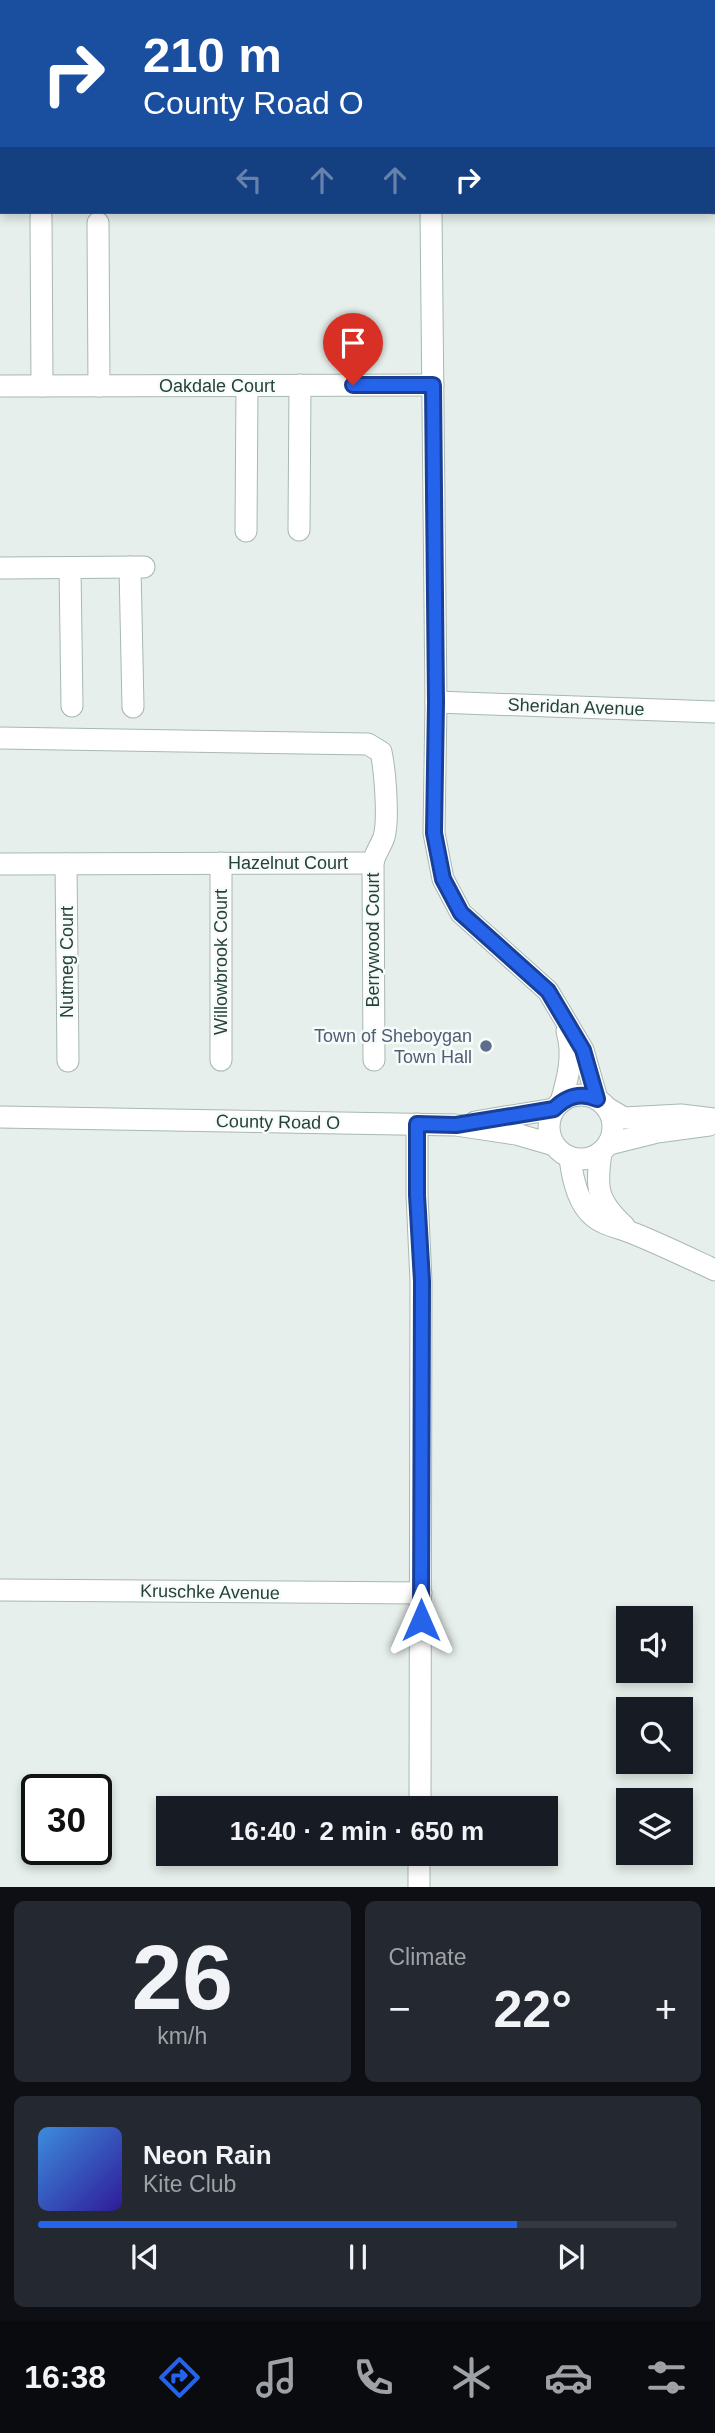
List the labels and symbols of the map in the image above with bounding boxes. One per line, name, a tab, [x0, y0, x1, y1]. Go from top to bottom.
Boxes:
pin	[323, 313, 383, 385]
street label: Oakdale Court	[159, 376, 275, 396]
street label: Sheridan Avenue	[507, 695, 645, 719]
street label: Hazelnut Court	[228, 853, 348, 873]
street label: Berrywood Court	[363, 872, 383, 1008]
street label: Willowbrook Court	[211, 889, 231, 1035]
street label: Nutmeg Court	[57, 906, 77, 1018]
place label: Town of Sheboygan Town Hall	[314, 1026, 472, 1067]
marker: Town of Sheboygan Town Hall	[478, 1038, 494, 1054]
street label: County Road O	[216, 1111, 340, 1133]
street label: Kruschke Avenue	[140, 1581, 280, 1603]
position arrow	[384, 1583, 458, 1657]
speed limit sign: 30	[21, 1774, 112, 1865]

